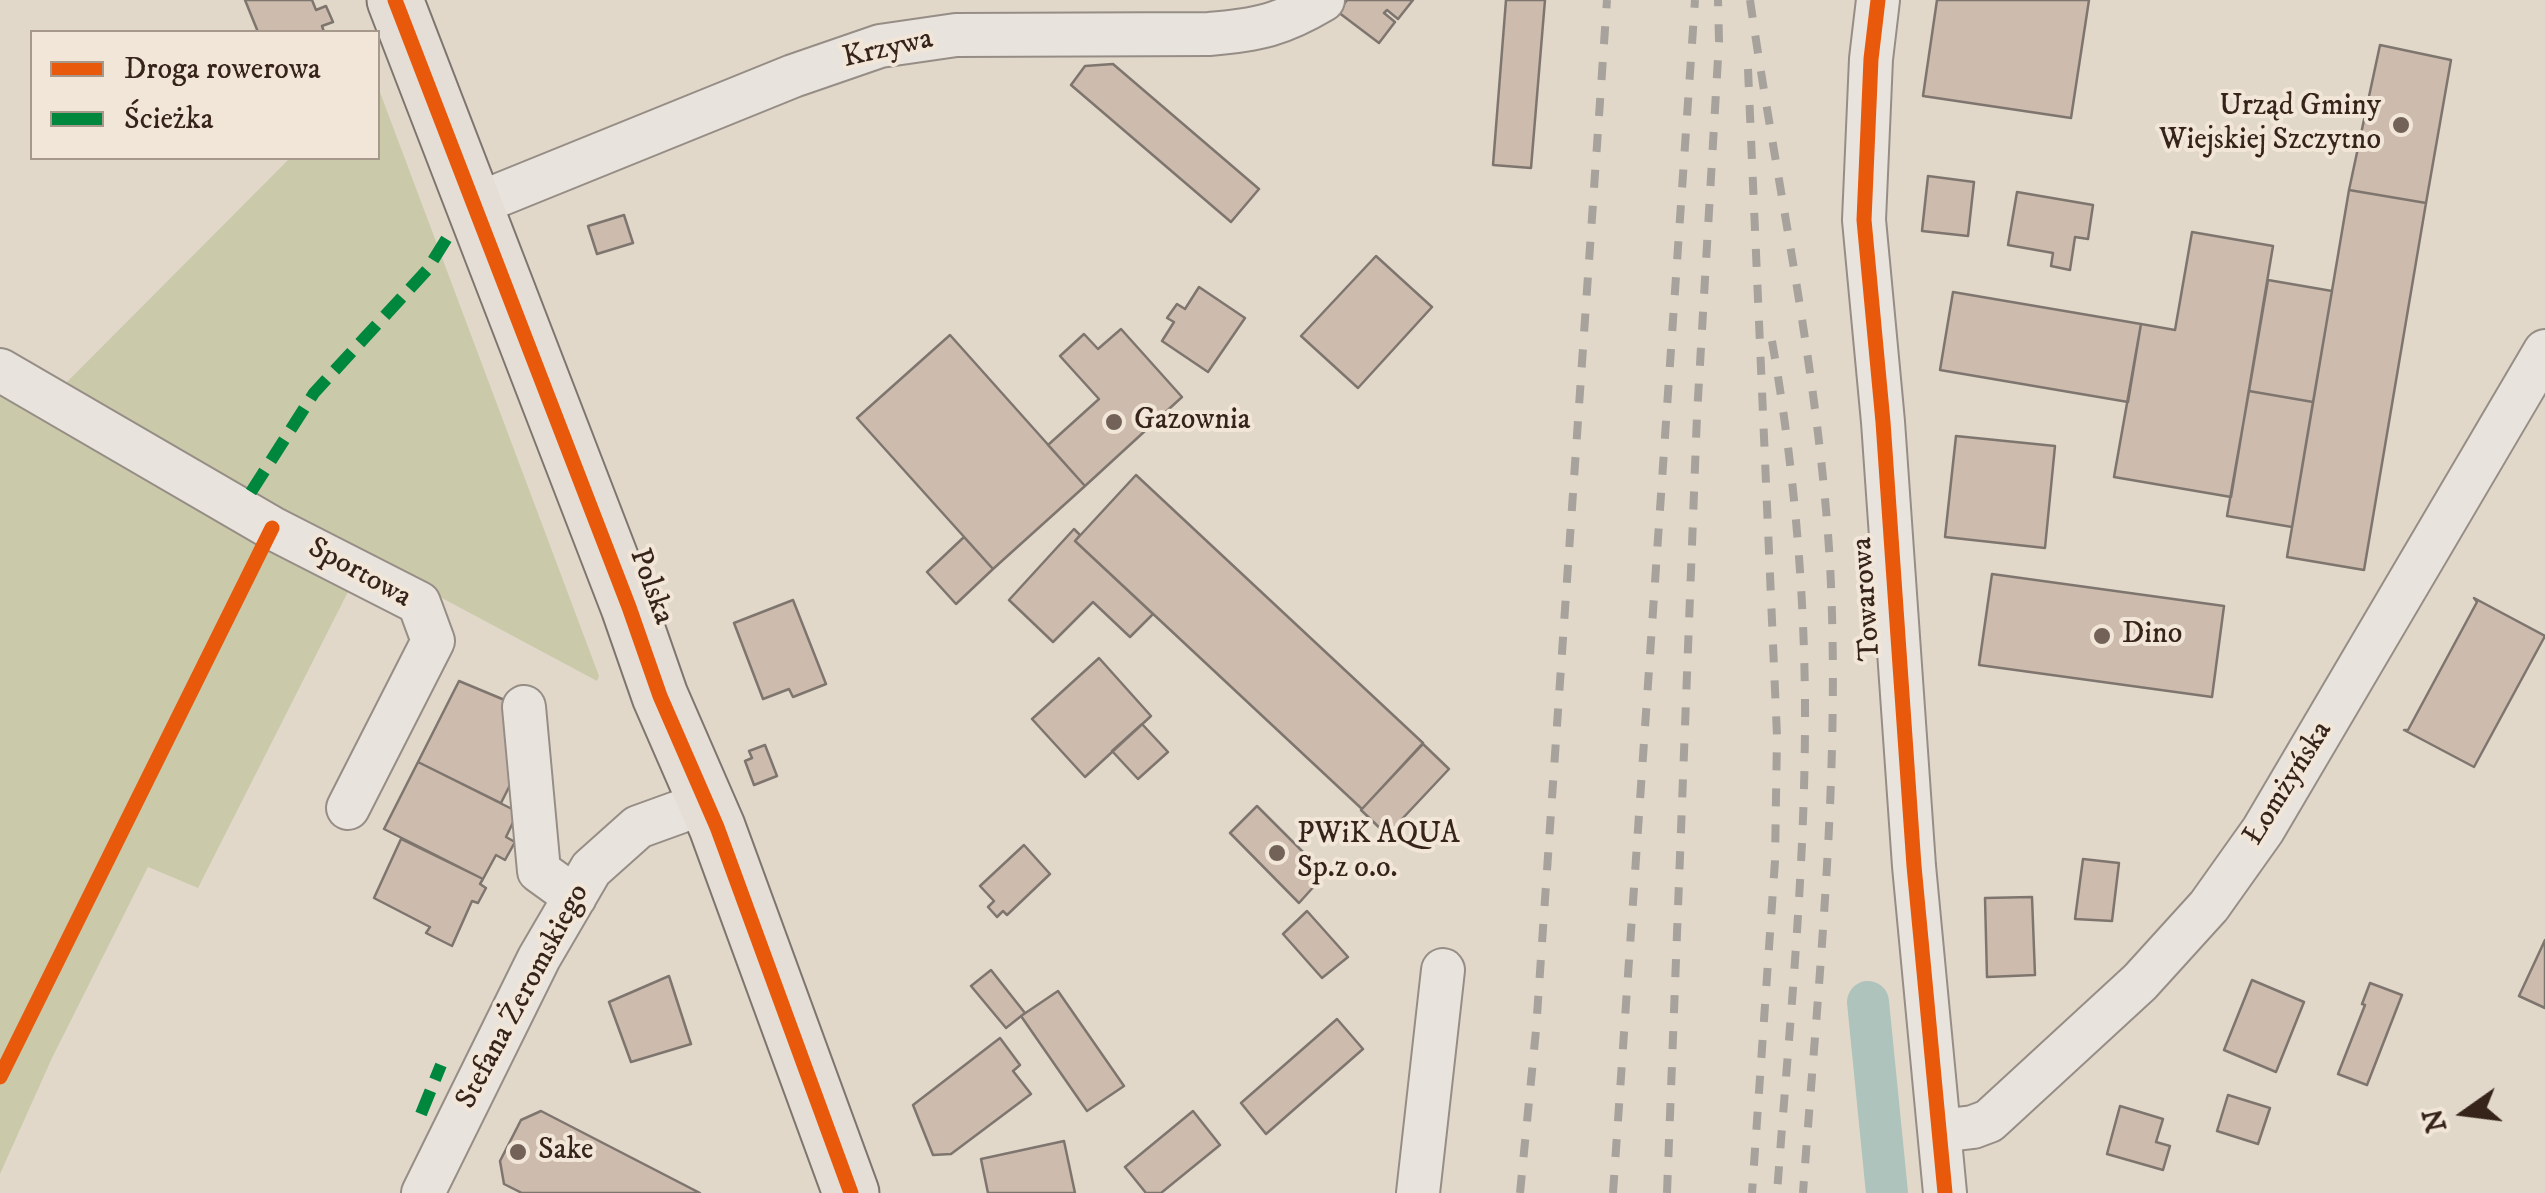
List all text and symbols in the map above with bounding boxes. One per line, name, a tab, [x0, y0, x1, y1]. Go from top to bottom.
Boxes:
street label: Krzywa	[839, 22, 937, 78]
legend	[30, 30, 380, 160]
text: Droga rowerowa	[124, 51, 321, 88]
place label: Urząd Gminy Wiejskiej Szczytno	[2159, 90, 2381, 160]
text: Ścieżka	[124, 101, 213, 138]
marker: Urząd Gminy Wiejskiej Szczytno	[2390, 114, 2412, 136]
place label: Gazownia	[1134, 404, 1251, 440]
marker: Gazownia	[1103, 411, 1125, 433]
street label: Sportowa	[301, 531, 417, 617]
street label: Towarowa	[1846, 536, 1890, 662]
street label: Polska	[620, 544, 680, 630]
place label: Dino	[2122, 618, 2182, 654]
marker: Dino	[2091, 625, 2113, 647]
street label: Łomżyńska	[2237, 715, 2341, 853]
place label: PWiK AQUA Sp.z o.o.	[1297, 818, 1460, 888]
marker: PWiK AQUA Sp.z o.o.	[1266, 842, 1288, 864]
street label: Stefana Żeromskiego	[450, 879, 598, 1115]
north arrow	[2415, 1063, 2515, 1163]
text: N	[2416, 1105, 2455, 1136]
place label: Sake	[538, 1134, 594, 1170]
marker: Sake	[507, 1141, 529, 1163]

